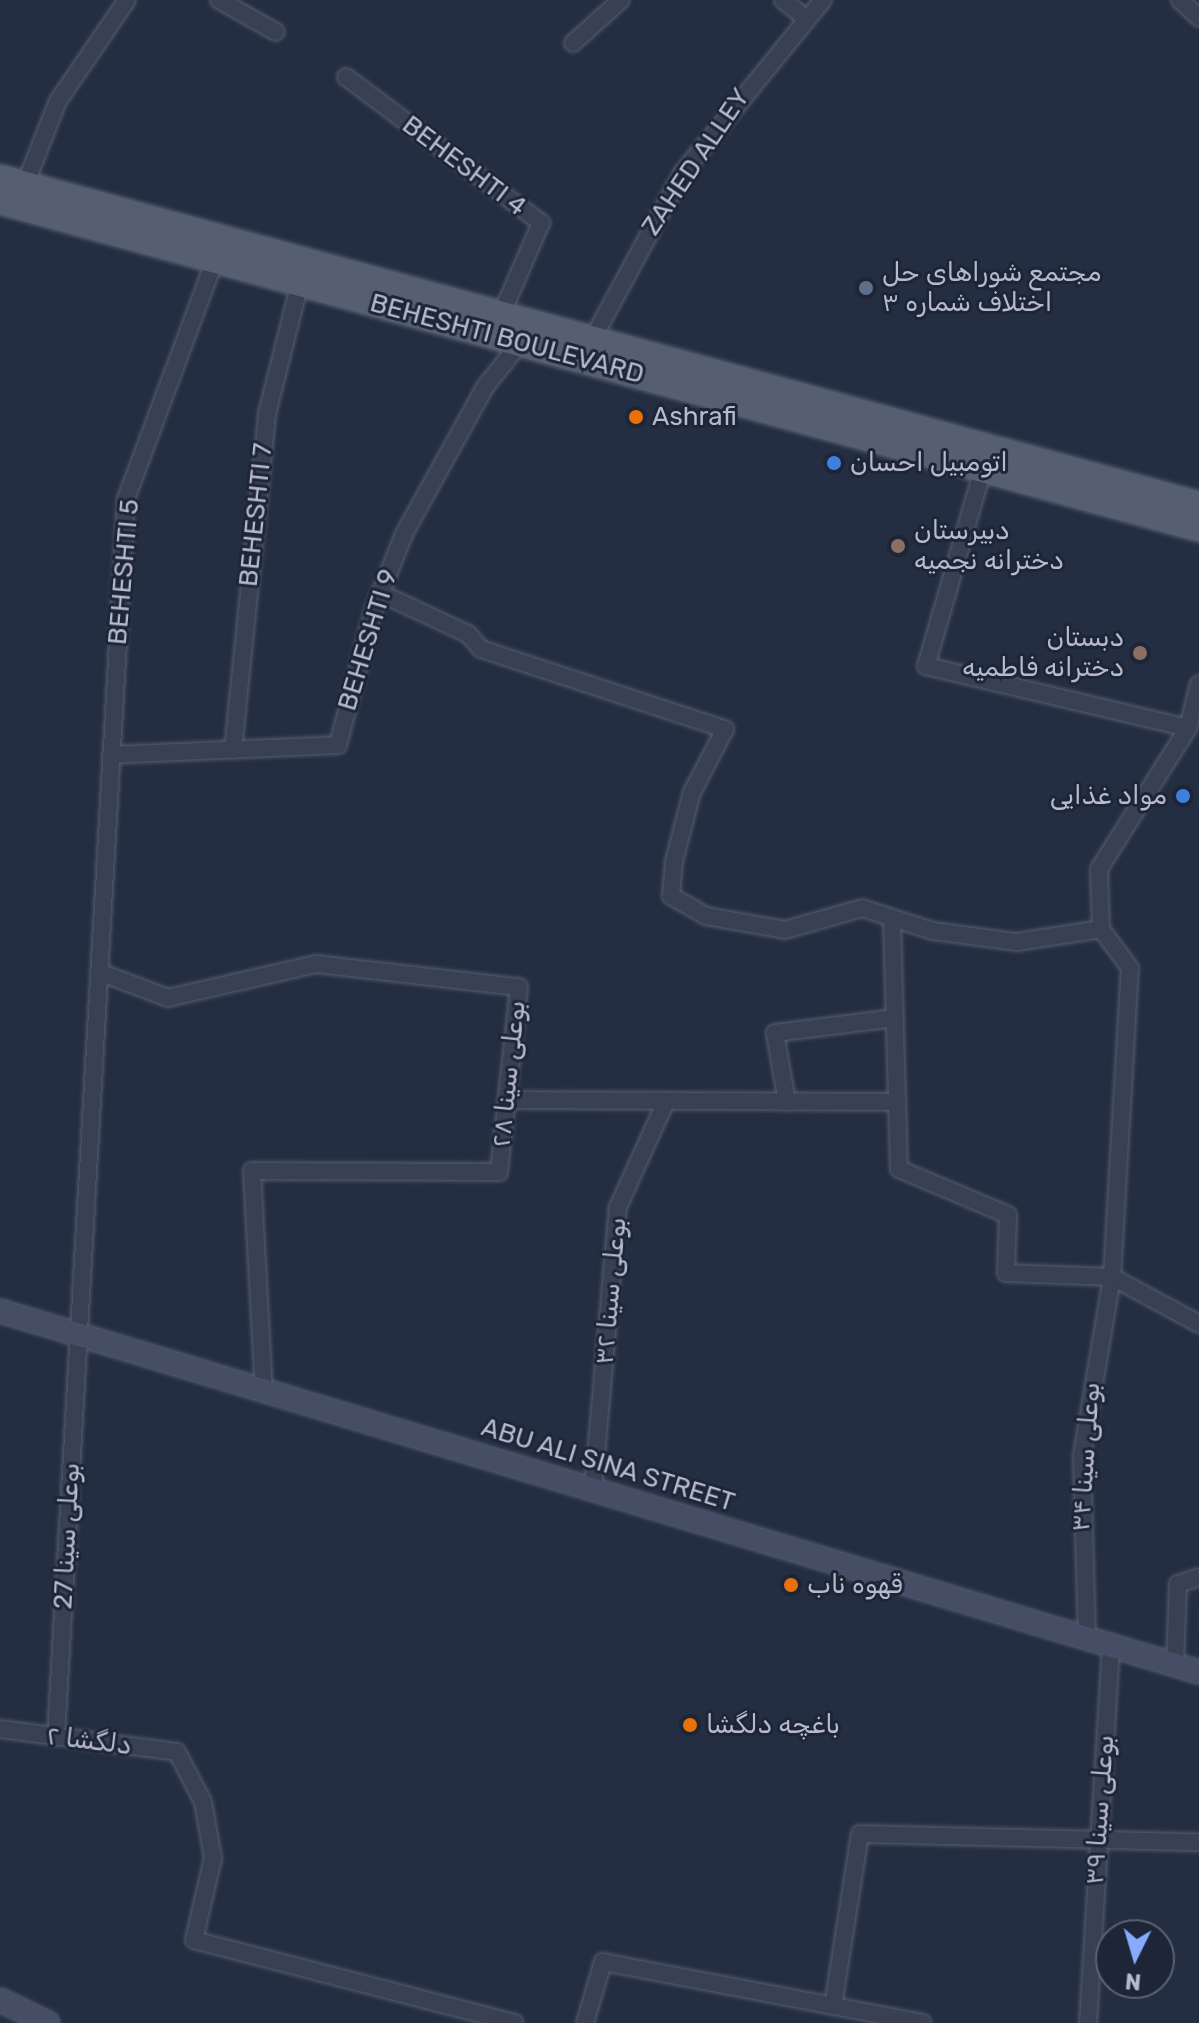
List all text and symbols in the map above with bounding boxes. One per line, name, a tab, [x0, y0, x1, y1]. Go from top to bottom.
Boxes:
street label: ZAHED ALLEY	[635, 82, 757, 242]
street label: BEHESHTI 4	[396, 109, 532, 223]
place label: مجتمع شوراهای حل اختلاف شماره ۳	[882, 257, 1101, 318]
marker: مجتمع شوراهای حل اختلاف شماره ۳	[857, 279, 875, 297]
street label: BEHESHTI BOULEVARD	[367, 287, 647, 391]
place label: Ashrafi	[652, 401, 737, 433]
marker: Ashrafi	[627, 408, 645, 426]
street label: BEHESHTI 7	[233, 442, 279, 588]
place label: اتومبیل احسان	[850, 447, 1008, 479]
marker: اتومبیل احسان	[825, 454, 843, 472]
street label: BEHESHTI 5	[102, 498, 146, 646]
place label: دبیرستان دخترانه نجمیه	[914, 515, 1064, 576]
marker: دبیرستان دخترانه نجمیه	[889, 537, 907, 555]
street label: BEHESHTI 9	[332, 566, 404, 714]
place label: دبستان دخترانه فاطمیه	[962, 622, 1124, 684]
marker: دبستان دخترانه فاطمیه	[1131, 644, 1149, 662]
place label: مواد غذایی	[1050, 780, 1167, 812]
marker: مواد غذایی	[1174, 787, 1192, 805]
street label: بوعلی سینا ۲۸	[486, 999, 532, 1149]
street label: بوعلی سینا ۳۲	[589, 1216, 633, 1366]
street label: بوعلی سینا ۳۴	[1065, 1381, 1107, 1533]
street label: ABU ALI SINA STREET	[477, 1411, 739, 1519]
street label: بوعلی سینا 27	[48, 1462, 86, 1610]
place label: قهوه ناب	[807, 1569, 903, 1601]
marker: قهوه ناب	[782, 1576, 800, 1594]
place label: باغچه دلگشا	[706, 1709, 840, 1741]
marker: باغچه دلگشا	[681, 1716, 699, 1734]
street label: دلگشا ۲	[45, 1720, 133, 1762]
street label: بوعلی سینا ۳۹	[1079, 1734, 1121, 1886]
north arrow	[1095, 1919, 1175, 1999]
text: N	[1124, 1967, 1142, 1996]

